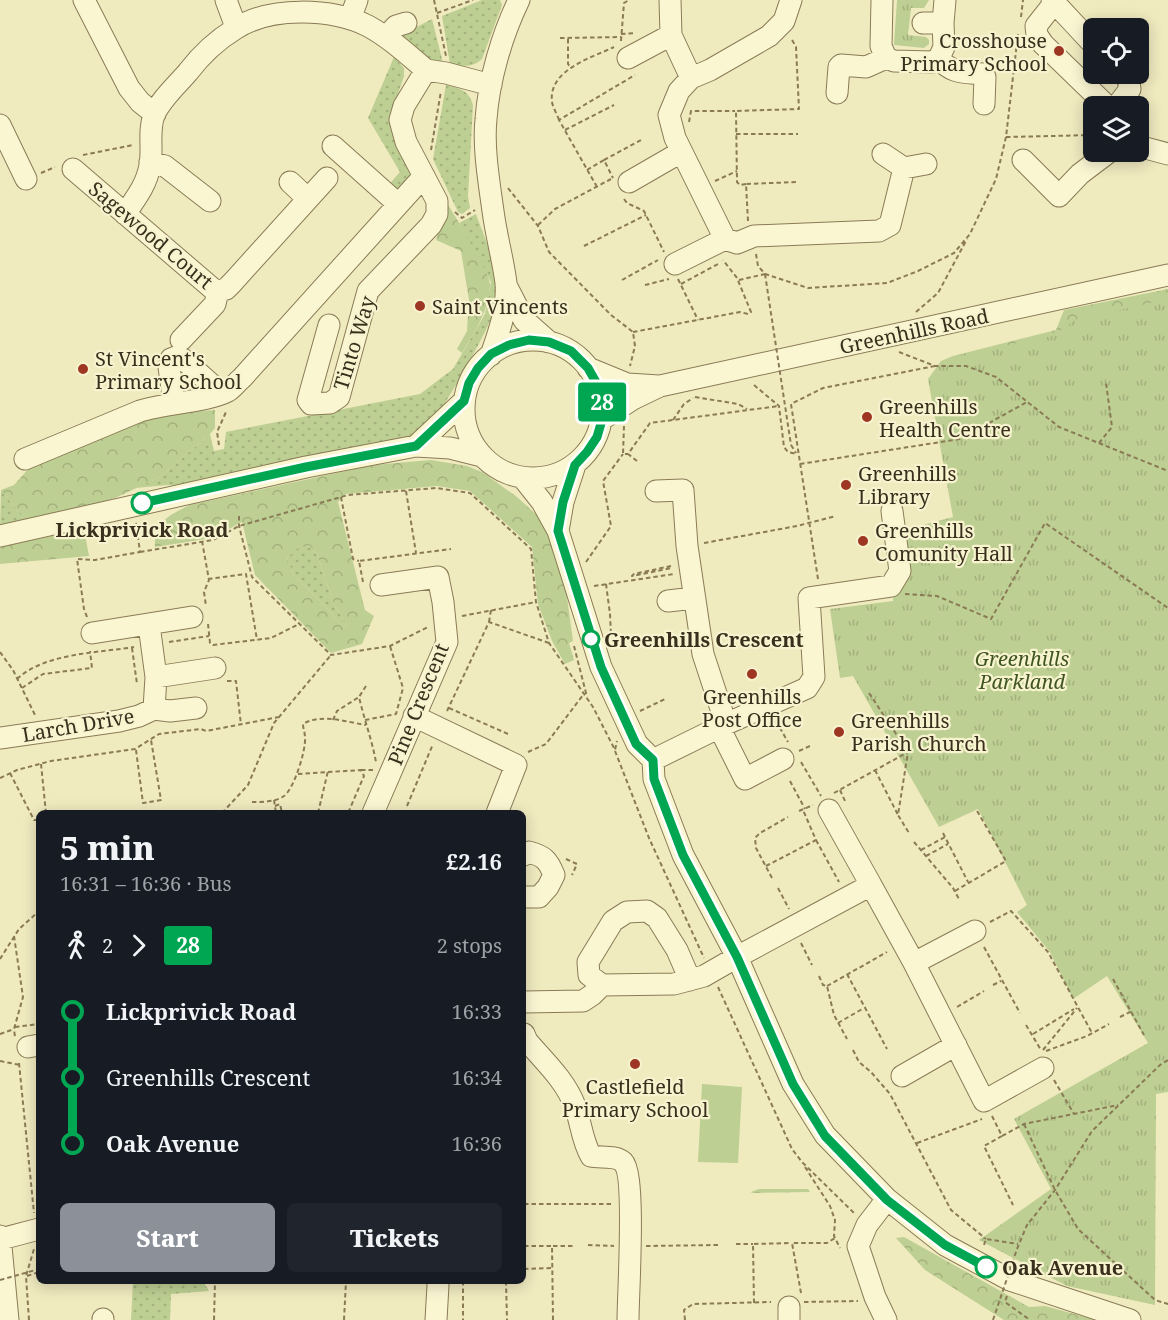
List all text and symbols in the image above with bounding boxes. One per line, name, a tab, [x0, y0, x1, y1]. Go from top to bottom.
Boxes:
map controls	[1083, 18, 1149, 162]
button: locate	[1083, 18, 1149, 84]
place label: Crosshouse Primary School	[900, 27, 1047, 77]
marker: Crosshouse Primary School	[1052, 44, 1066, 58]
button: layers	[1083, 96, 1149, 162]
street label: Sagewood Court	[83, 175, 219, 295]
street label: Tinto Way	[327, 292, 381, 393]
place label: Saint Vincents	[432, 293, 568, 320]
marker: Saint Vincents	[413, 299, 427, 313]
street label: Greenhills Road	[837, 302, 991, 360]
place label: St Vincent's Primary School	[95, 345, 242, 395]
marker: St Vincent's Primary School	[76, 362, 90, 376]
line badge: 28	[575, 382, 629, 422]
text: 28	[590, 388, 614, 416]
place label: Greenhills Health Centre	[879, 393, 1011, 443]
marker: Greenhills Health Centre	[860, 410, 874, 424]
place label: Greenhills Library	[858, 460, 957, 510]
marker: Greenhills Library	[839, 478, 853, 492]
marker: Lickprivick Road	[131, 492, 153, 514]
place label: Lickprivick Road	[56, 516, 228, 543]
place label: Greenhills Comunity Hall	[875, 517, 1013, 567]
marker: Greenhills Comunity Hall	[856, 534, 870, 548]
place label: Greenhills Crescent	[604, 626, 804, 653]
marker: Greenhills Crescent	[582, 630, 600, 648]
street label: Pine Crescent	[381, 639, 455, 769]
park label: Greenhills Parkland	[975, 645, 1069, 695]
marker: Greenhills Post Office	[745, 667, 759, 681]
place label: Greenhills Post Office	[702, 683, 802, 733]
street label: Larch Drive	[20, 702, 136, 748]
place label: Greenhills Parish Church	[851, 707, 987, 757]
marker: Greenhills Parish Church	[832, 725, 846, 739]
text: 5 min	[60, 825, 155, 870]
text: £2.16	[446, 846, 502, 876]
text: 16:31 – 16:36 · Bus	[60, 870, 231, 897]
icon: walk	[60, 929, 93, 962]
icon: forward	[122, 929, 155, 962]
text: 28	[176, 931, 200, 959]
text: 2	[102, 932, 113, 959]
text: 2 stops	[437, 932, 502, 959]
text: Lickprivick Road	[106, 996, 296, 1026]
text: 16:33	[452, 998, 502, 1025]
marker: Castlefield Primary School	[628, 1057, 642, 1071]
text: Greenhills Crescent	[106, 1062, 310, 1092]
text: 16:34	[452, 1064, 502, 1091]
place label: Castlefield Primary School	[562, 1073, 708, 1123]
text: Oak Avenue	[106, 1128, 239, 1158]
text: 16:36	[452, 1130, 502, 1157]
button: Start	[60, 1203, 275, 1272]
button: Tickets	[287, 1203, 502, 1272]
place label: Oak Avenue	[1002, 1254, 1123, 1281]
marker: Oak Avenue	[975, 1256, 997, 1278]

